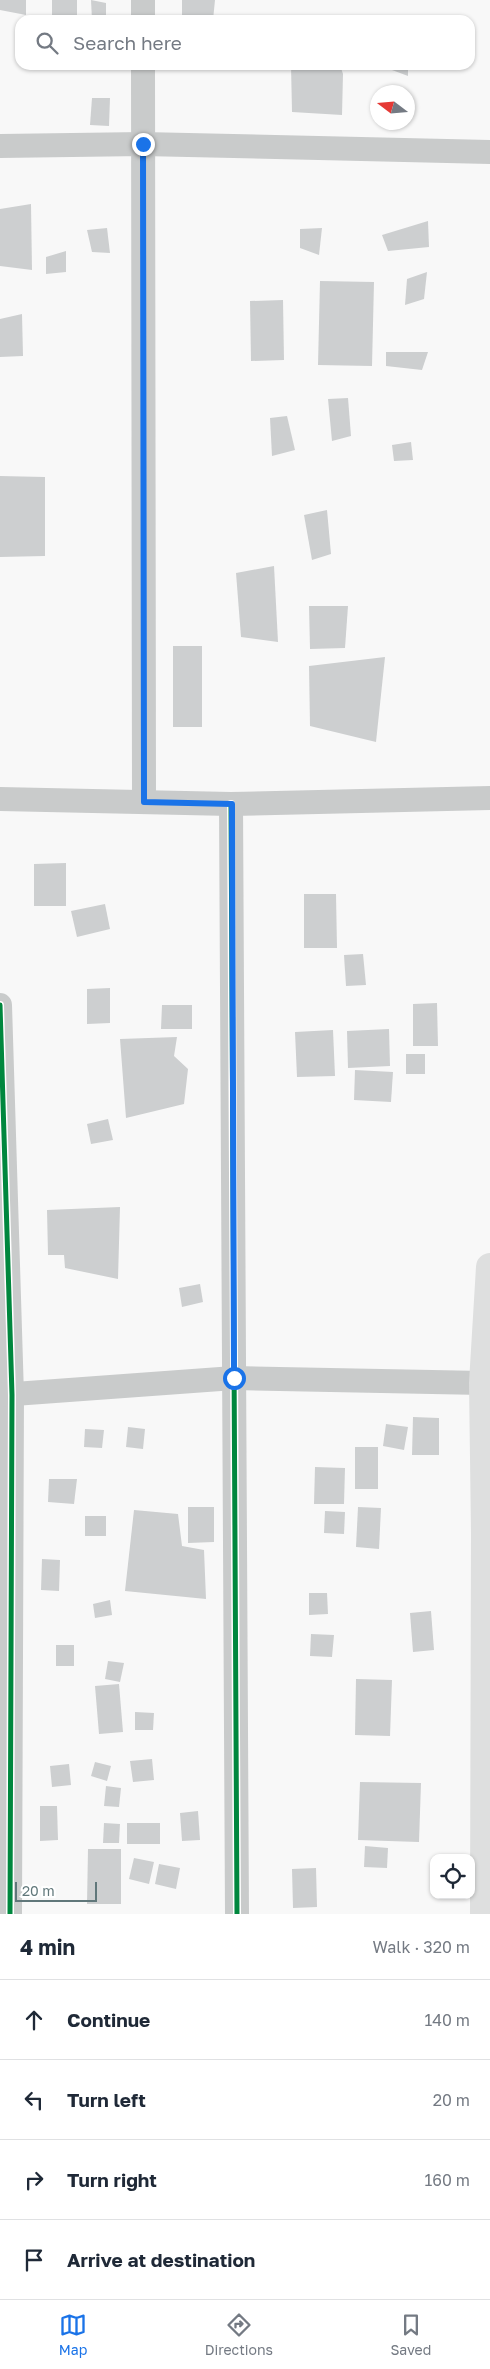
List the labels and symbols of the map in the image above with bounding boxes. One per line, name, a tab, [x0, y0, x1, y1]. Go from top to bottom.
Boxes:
north arrow	[370, 85, 415, 130]
route end	[132, 133, 155, 156]
route start	[223, 1367, 246, 1390]
scale bar	[15, 1879, 98, 1902]

